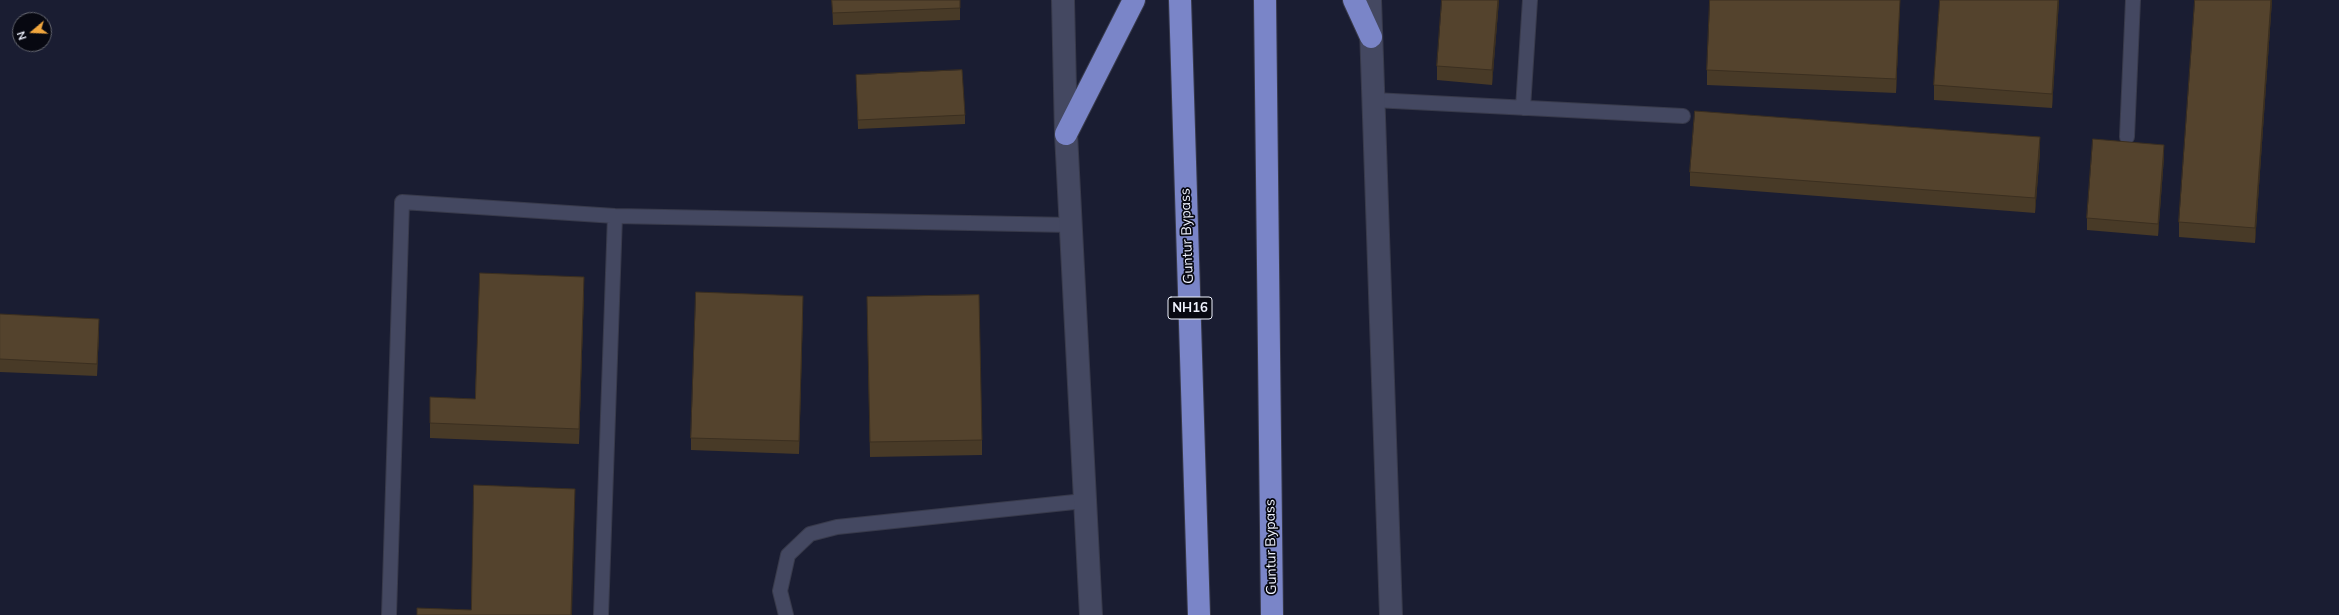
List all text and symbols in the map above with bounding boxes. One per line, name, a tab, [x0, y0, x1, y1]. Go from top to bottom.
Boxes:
north arrow	[12, 12, 52, 52]
text: N	[14, 29, 30, 42]
street label: Guntur Bypass	[1177, 188, 1197, 284]
road number: NH16	[1168, 297, 1212, 319]
street label: Guntur Bypass	[1262, 499, 1280, 595]

